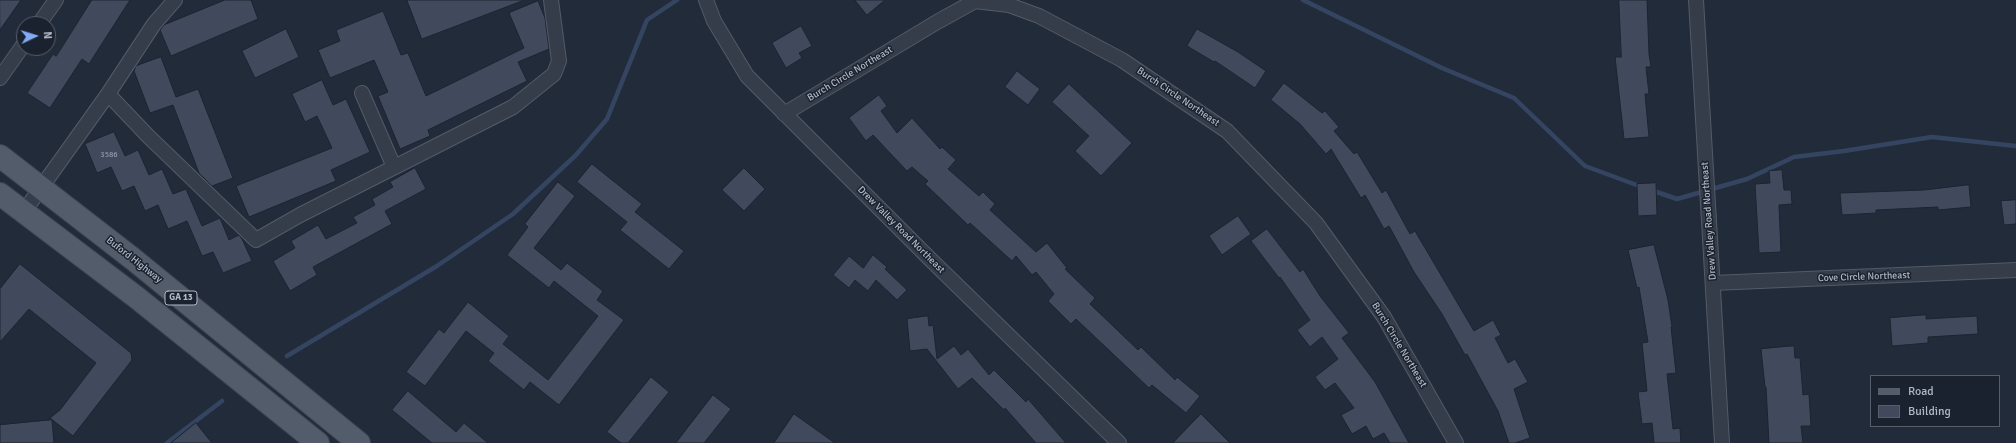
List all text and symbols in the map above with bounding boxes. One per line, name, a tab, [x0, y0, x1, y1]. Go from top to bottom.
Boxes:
north arrow	[16, 16, 56, 56]
text: N	[41, 31, 54, 39]
street label: Burch Circle Northeast	[805, 44, 895, 104]
street label: Burch Circle Northeast	[1134, 65, 1222, 129]
house number: 3586	[100, 150, 118, 160]
street label: Drew Valley Road Northeast	[1699, 161, 1719, 281]
street label: Drew Valley Road Northeast	[855, 184, 947, 276]
street label: Buford Highway	[104, 234, 164, 286]
street label: Cove Circle Northeast	[1818, 269, 1910, 285]
road number: GA 13	[165, 291, 197, 305]
street label: Burch Circle Northeast	[1369, 300, 1429, 390]
legend	[1870, 375, 2000, 427]
text: Road	[1908, 384, 1934, 399]
text: Building	[1908, 404, 1951, 419]

